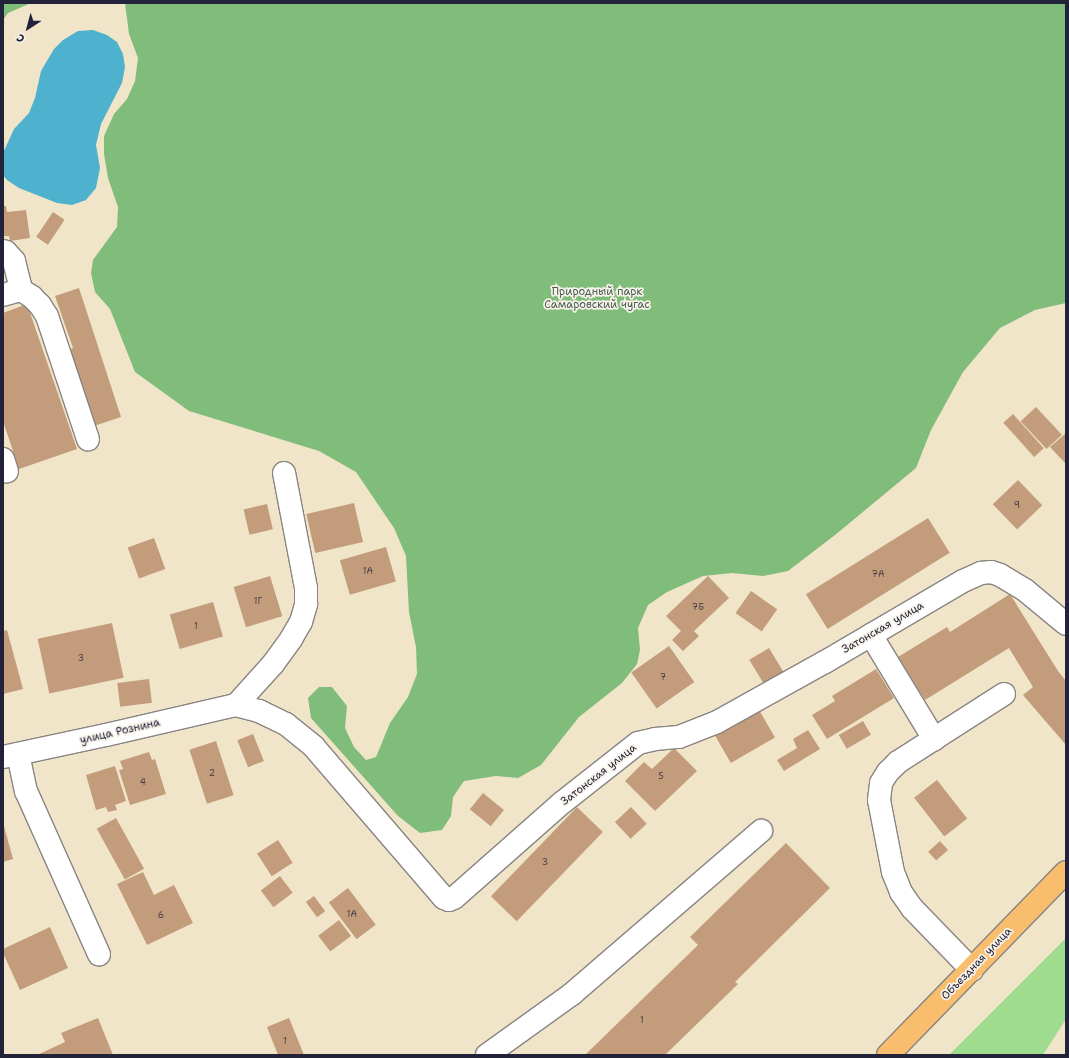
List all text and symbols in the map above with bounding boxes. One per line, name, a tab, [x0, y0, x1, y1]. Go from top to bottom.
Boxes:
north arrow	[8, 8, 48, 48]
text: С	[14, 30, 28, 46]
park label: Природный парк Самаровский чугас	[544, 286, 650, 312]
house number: 9	[1014, 500, 1020, 510]
house number: 1А	[363, 566, 373, 576]
house number: 7А	[872, 569, 884, 579]
house number: 1Г	[254, 596, 262, 606]
street label: Затонская улица	[840, 599, 926, 657]
house number: 7Б	[692, 602, 704, 612]
house number: 1	[194, 621, 198, 631]
house number: 3	[78, 653, 84, 663]
house number: 7	[660, 672, 666, 682]
street label: улица Рознина	[79, 716, 161, 748]
street label: Затонская улица	[559, 741, 639, 809]
house number: 2	[209, 768, 215, 778]
house number: 5	[658, 771, 664, 781]
house number: 4	[140, 777, 146, 787]
house number: 3	[542, 857, 548, 867]
house number: 1А	[347, 909, 357, 919]
house number: 6	[158, 910, 164, 920]
street label: Объездная улица	[939, 925, 1015, 1003]
house number: 1	[640, 1015, 644, 1025]
house number: 1	[283, 1036, 287, 1046]

